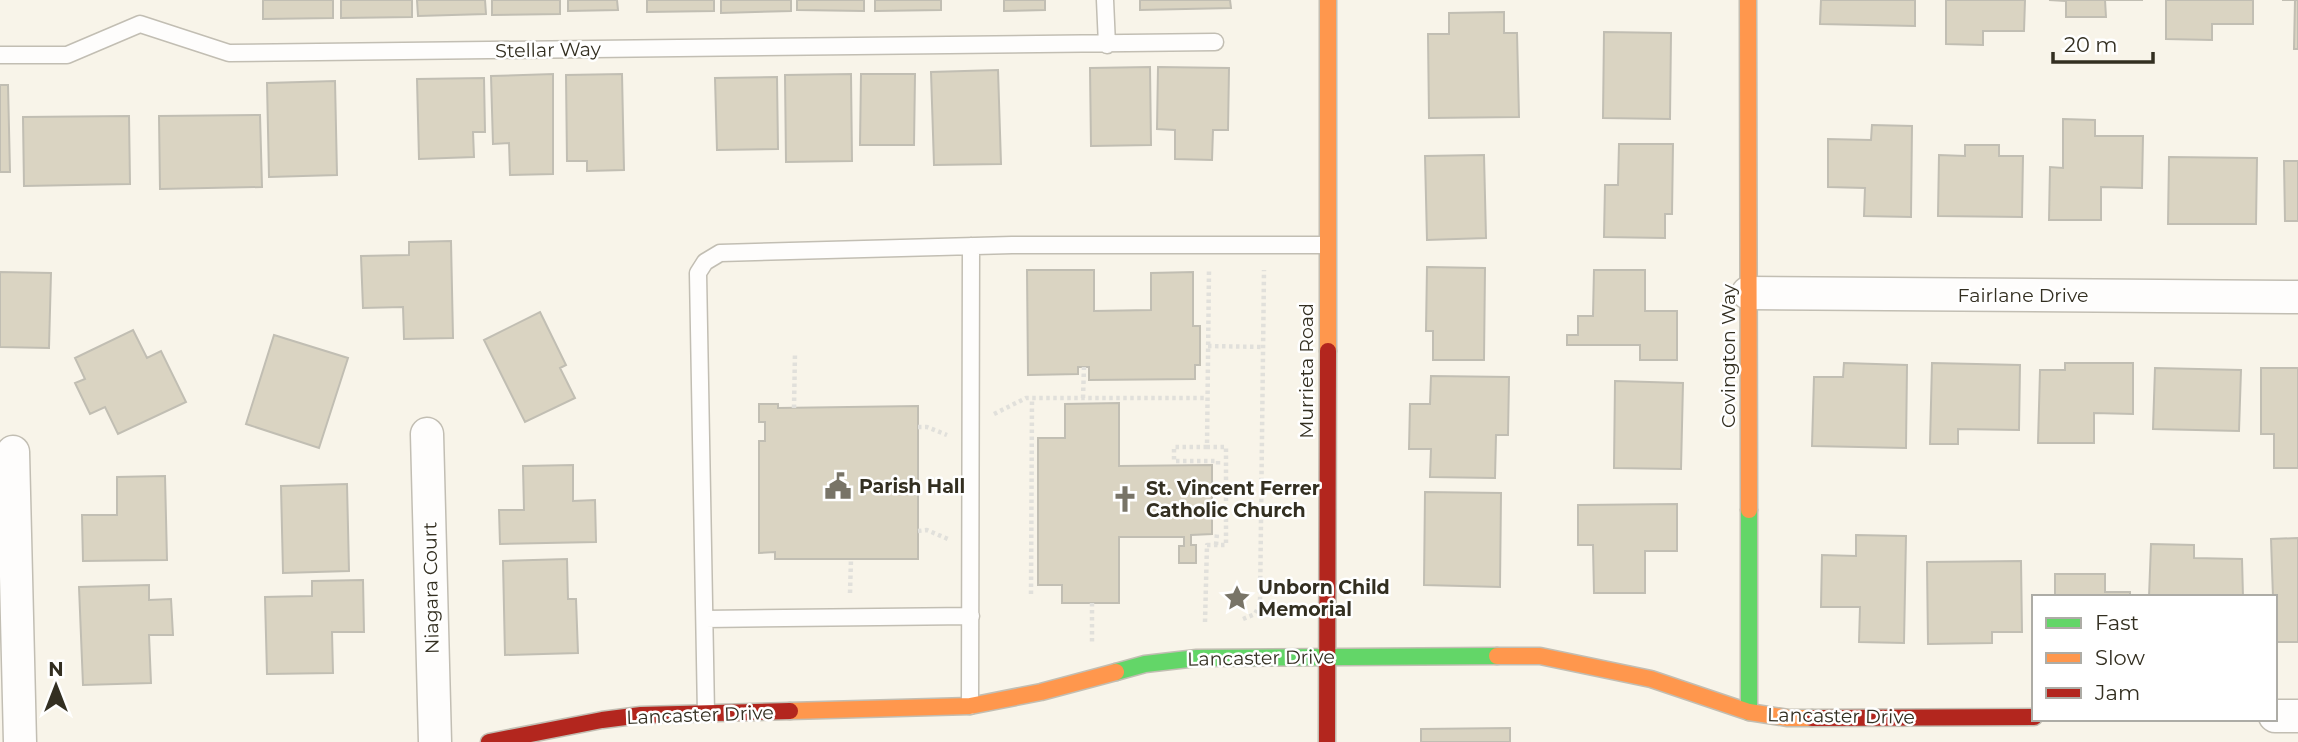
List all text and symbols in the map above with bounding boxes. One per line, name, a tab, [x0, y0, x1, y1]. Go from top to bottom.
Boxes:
scale bar	[2053, 21, 2153, 65]
text: 20 m	[2064, 32, 2118, 57]
street label: Stellar Way	[495, 38, 602, 62]
street label: Covington Way	[1717, 283, 1740, 428]
street label: Fairlane Drive	[1958, 284, 2088, 307]
street label: Murrieta Road	[1295, 303, 1318, 439]
public building icon: Parish Hall	[823, 471, 853, 501]
place label: Parish Hall	[859, 475, 965, 498]
place label: St. Vincent Ferrer Catholic Church	[1146, 477, 1320, 522]
church icon: St. Vincent Ferrer Catholic Church	[1110, 484, 1140, 514]
street label: Niagara Court	[418, 521, 444, 654]
place label: Unborn Child Memorial	[1258, 576, 1390, 621]
place icon: Unborn Child Memorial	[1222, 583, 1252, 613]
legend	[2032, 595, 2277, 721]
text: Fast	[2095, 610, 2139, 635]
street label: Lancaster Drive	[1187, 645, 1335, 671]
text: Slow	[2095, 645, 2145, 670]
north arrow	[21, 651, 91, 721]
text: N	[48, 658, 64, 681]
text: Jam	[2094, 680, 2140, 705]
street label: Lancaster Drive	[626, 701, 774, 729]
street label: Lancaster Drive	[1767, 703, 1915, 729]

